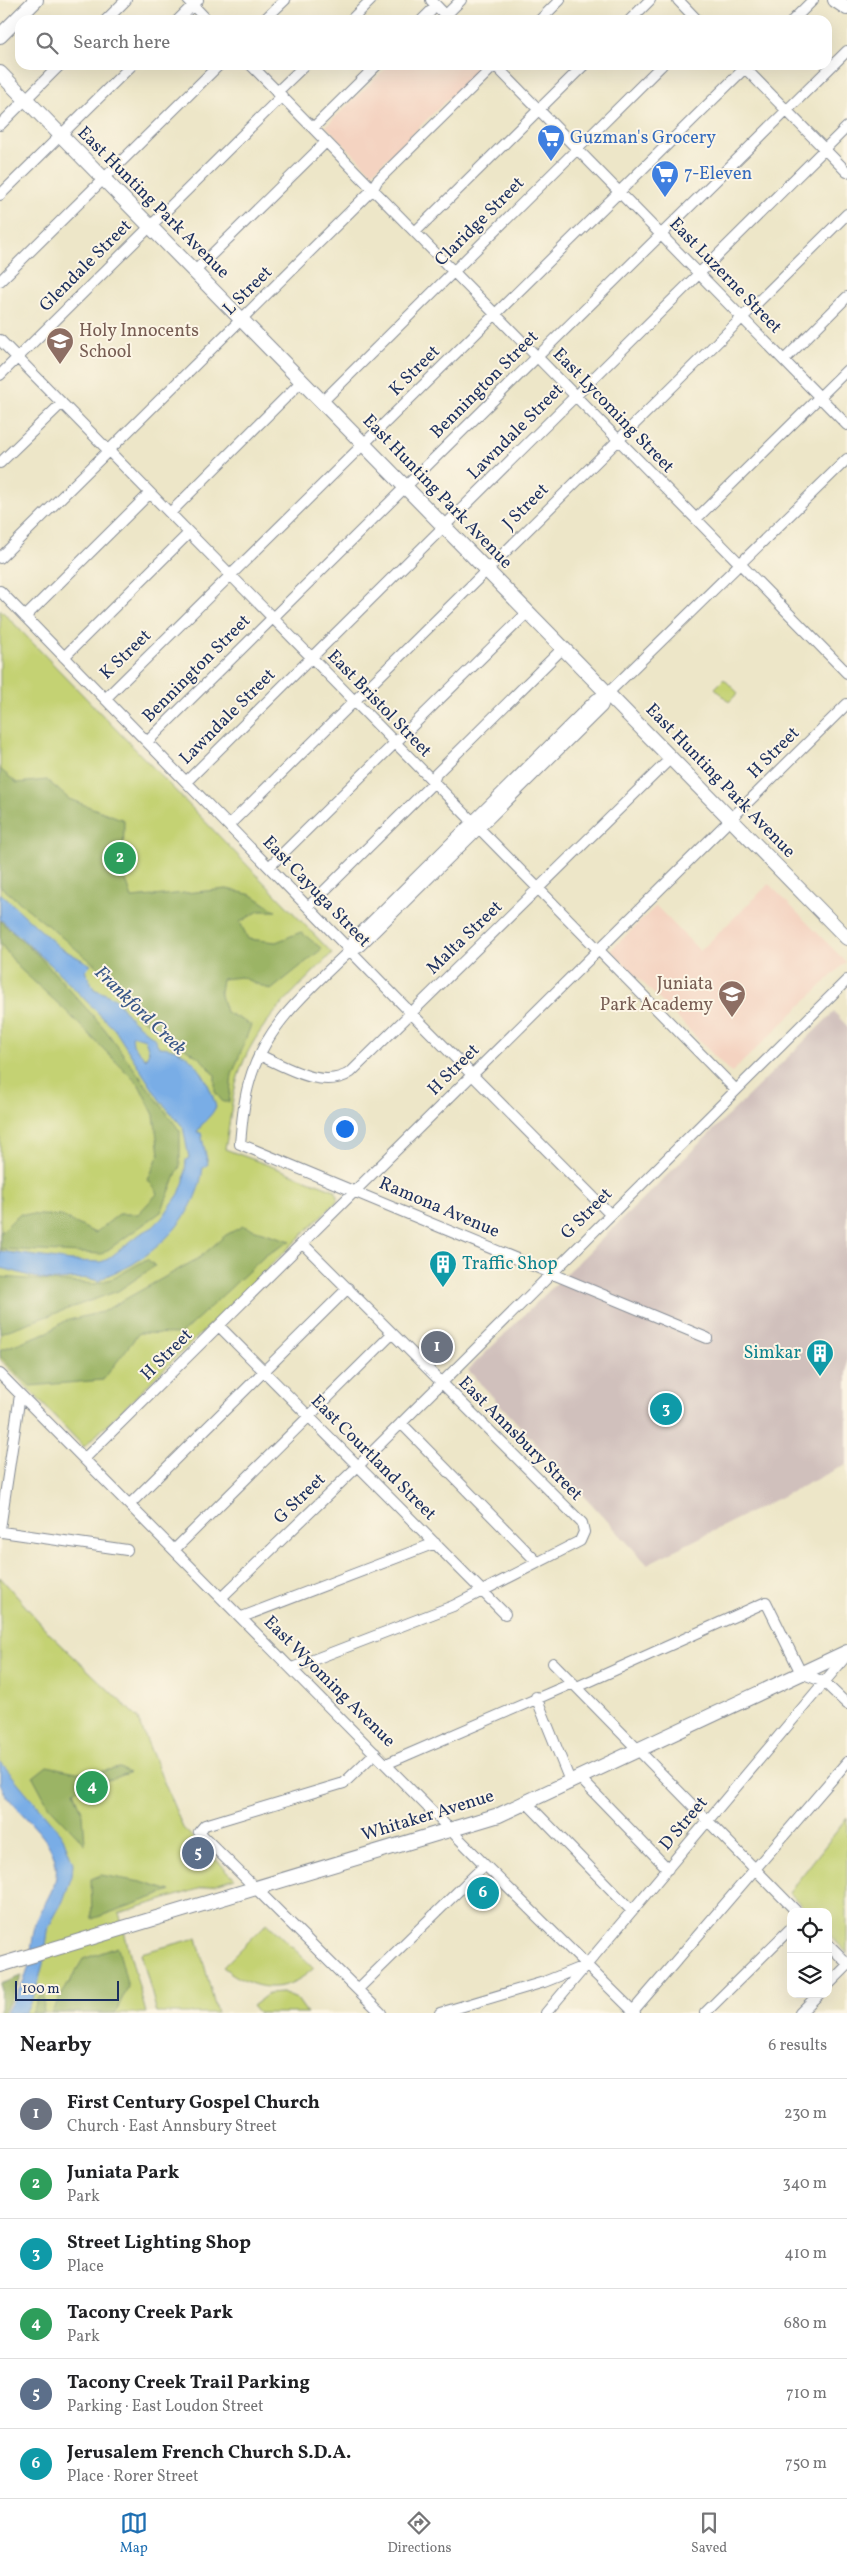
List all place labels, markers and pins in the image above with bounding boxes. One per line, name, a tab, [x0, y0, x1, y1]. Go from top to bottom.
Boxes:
supermarket icon: Guzman's Grocery	[536, 123, 566, 162]
place label: Guzman's Grocery	[570, 126, 716, 151]
supermarket icon: 7-Eleven	[650, 159, 680, 198]
place label: 7-Eleven	[684, 162, 752, 187]
place label: Holy Innocents School	[79, 319, 199, 365]
school or university icon: Holy Innocents School	[45, 326, 75, 365]
pin: 2	[104, 839, 136, 877]
place label: Juniata Park Academy	[600, 972, 713, 1018]
school or university icon: Juniata Park Academy	[717, 979, 747, 1018]
building icon: Traffic Shop	[428, 1249, 458, 1288]
place label: Traffic Shop	[462, 1252, 558, 1277]
pin: 1	[421, 1328, 453, 1366]
building icon: Simkar	[805, 1338, 835, 1377]
place label: Simkar	[743, 1341, 801, 1366]
pin: 3	[650, 1390, 682, 1428]
pin: 4	[76, 1768, 108, 1806]
pin: 5	[182, 1834, 214, 1872]
pin: 6	[467, 1874, 499, 1912]

